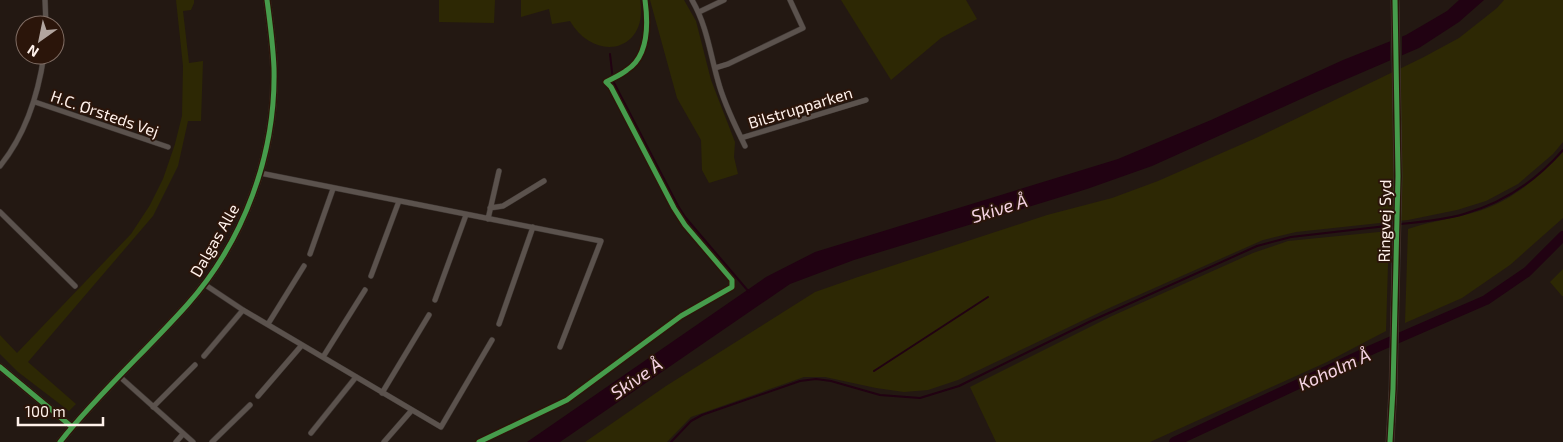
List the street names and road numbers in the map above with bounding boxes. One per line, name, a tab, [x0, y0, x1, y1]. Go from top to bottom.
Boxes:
street label: Bilstrupparken	[746, 82, 854, 132]
street label: H.C. Ørsteds Vej	[48, 86, 161, 141]
street label: Ringvej Syd	[1374, 179, 1395, 263]
street label: Dalgas Alle	[185, 200, 243, 280]

